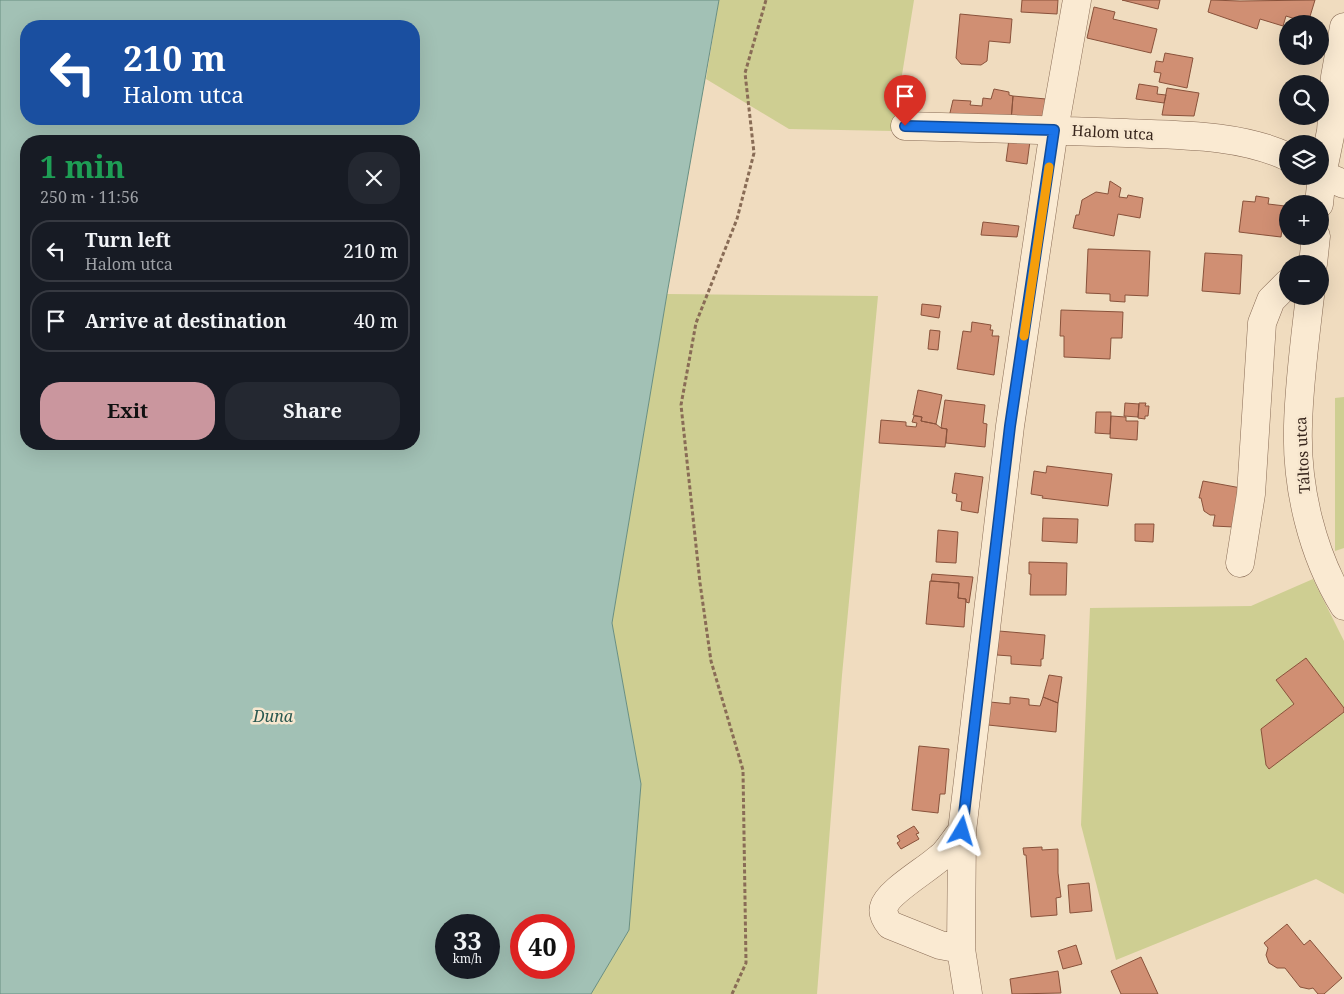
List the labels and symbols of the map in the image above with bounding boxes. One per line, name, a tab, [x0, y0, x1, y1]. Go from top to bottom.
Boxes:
pin	[884, 75, 926, 126]
street label: Halom utca	[1071, 120, 1155, 144]
street label: Táltos utca	[1290, 416, 1314, 494]
water label: Duna	[252, 705, 294, 727]
position arrow	[935, 804, 987, 856]
speed limit sign: 40	[510, 914, 575, 979]

